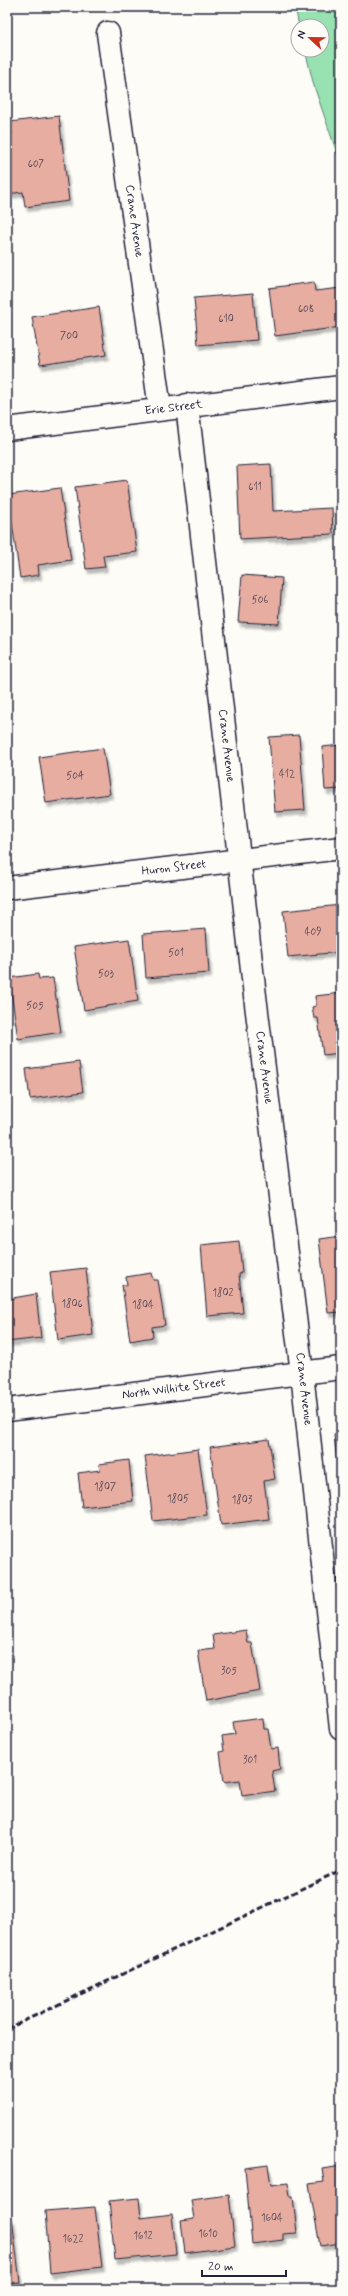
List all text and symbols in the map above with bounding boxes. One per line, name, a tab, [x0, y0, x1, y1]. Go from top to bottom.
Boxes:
north arrow	[290, 18, 330, 58]
text: N	[294, 29, 310, 41]
house number: 607	[28, 158, 45, 171]
street label: Crane Avenue	[121, 184, 147, 259]
house number: 608	[298, 303, 314, 316]
house number: 610	[218, 313, 234, 326]
house number: 700	[60, 330, 78, 343]
street label: Erie Street	[144, 396, 203, 420]
house number: 611	[248, 481, 262, 494]
house number: 506	[252, 594, 269, 607]
street label: Crane Avenue	[214, 708, 238, 783]
house number: 412	[279, 768, 295, 781]
house number: 504	[66, 770, 84, 783]
street label: Huron Street	[141, 856, 207, 880]
house number: 409	[305, 926, 321, 939]
house number: 501	[168, 947, 184, 960]
house number: 503	[98, 968, 114, 981]
house number: 505	[26, 1000, 44, 1013]
street label: Crane Avenue	[251, 1030, 276, 1105]
house number: 1802	[213, 1286, 234, 1300]
house number: 1806	[61, 1297, 83, 1311]
house number: 1804	[132, 1298, 154, 1312]
street label: Crane Avenue	[292, 1352, 316, 1427]
street label: North Wilhite Street	[121, 1375, 227, 1403]
house number: 1807	[94, 1480, 116, 1494]
house number: 1805	[167, 1492, 189, 1506]
house number: 1803	[232, 1493, 253, 1507]
house number: 305	[221, 1665, 237, 1678]
house number: 301	[243, 1754, 257, 1767]
house number: 1604	[261, 2212, 283, 2225]
house number: 1610	[198, 2228, 218, 2241]
house number: 1612	[134, 2230, 152, 2243]
house number: 1622	[63, 2233, 84, 2246]
scale bar	[202, 2252, 286, 2278]
text: 20 m	[208, 2259, 234, 2275]

